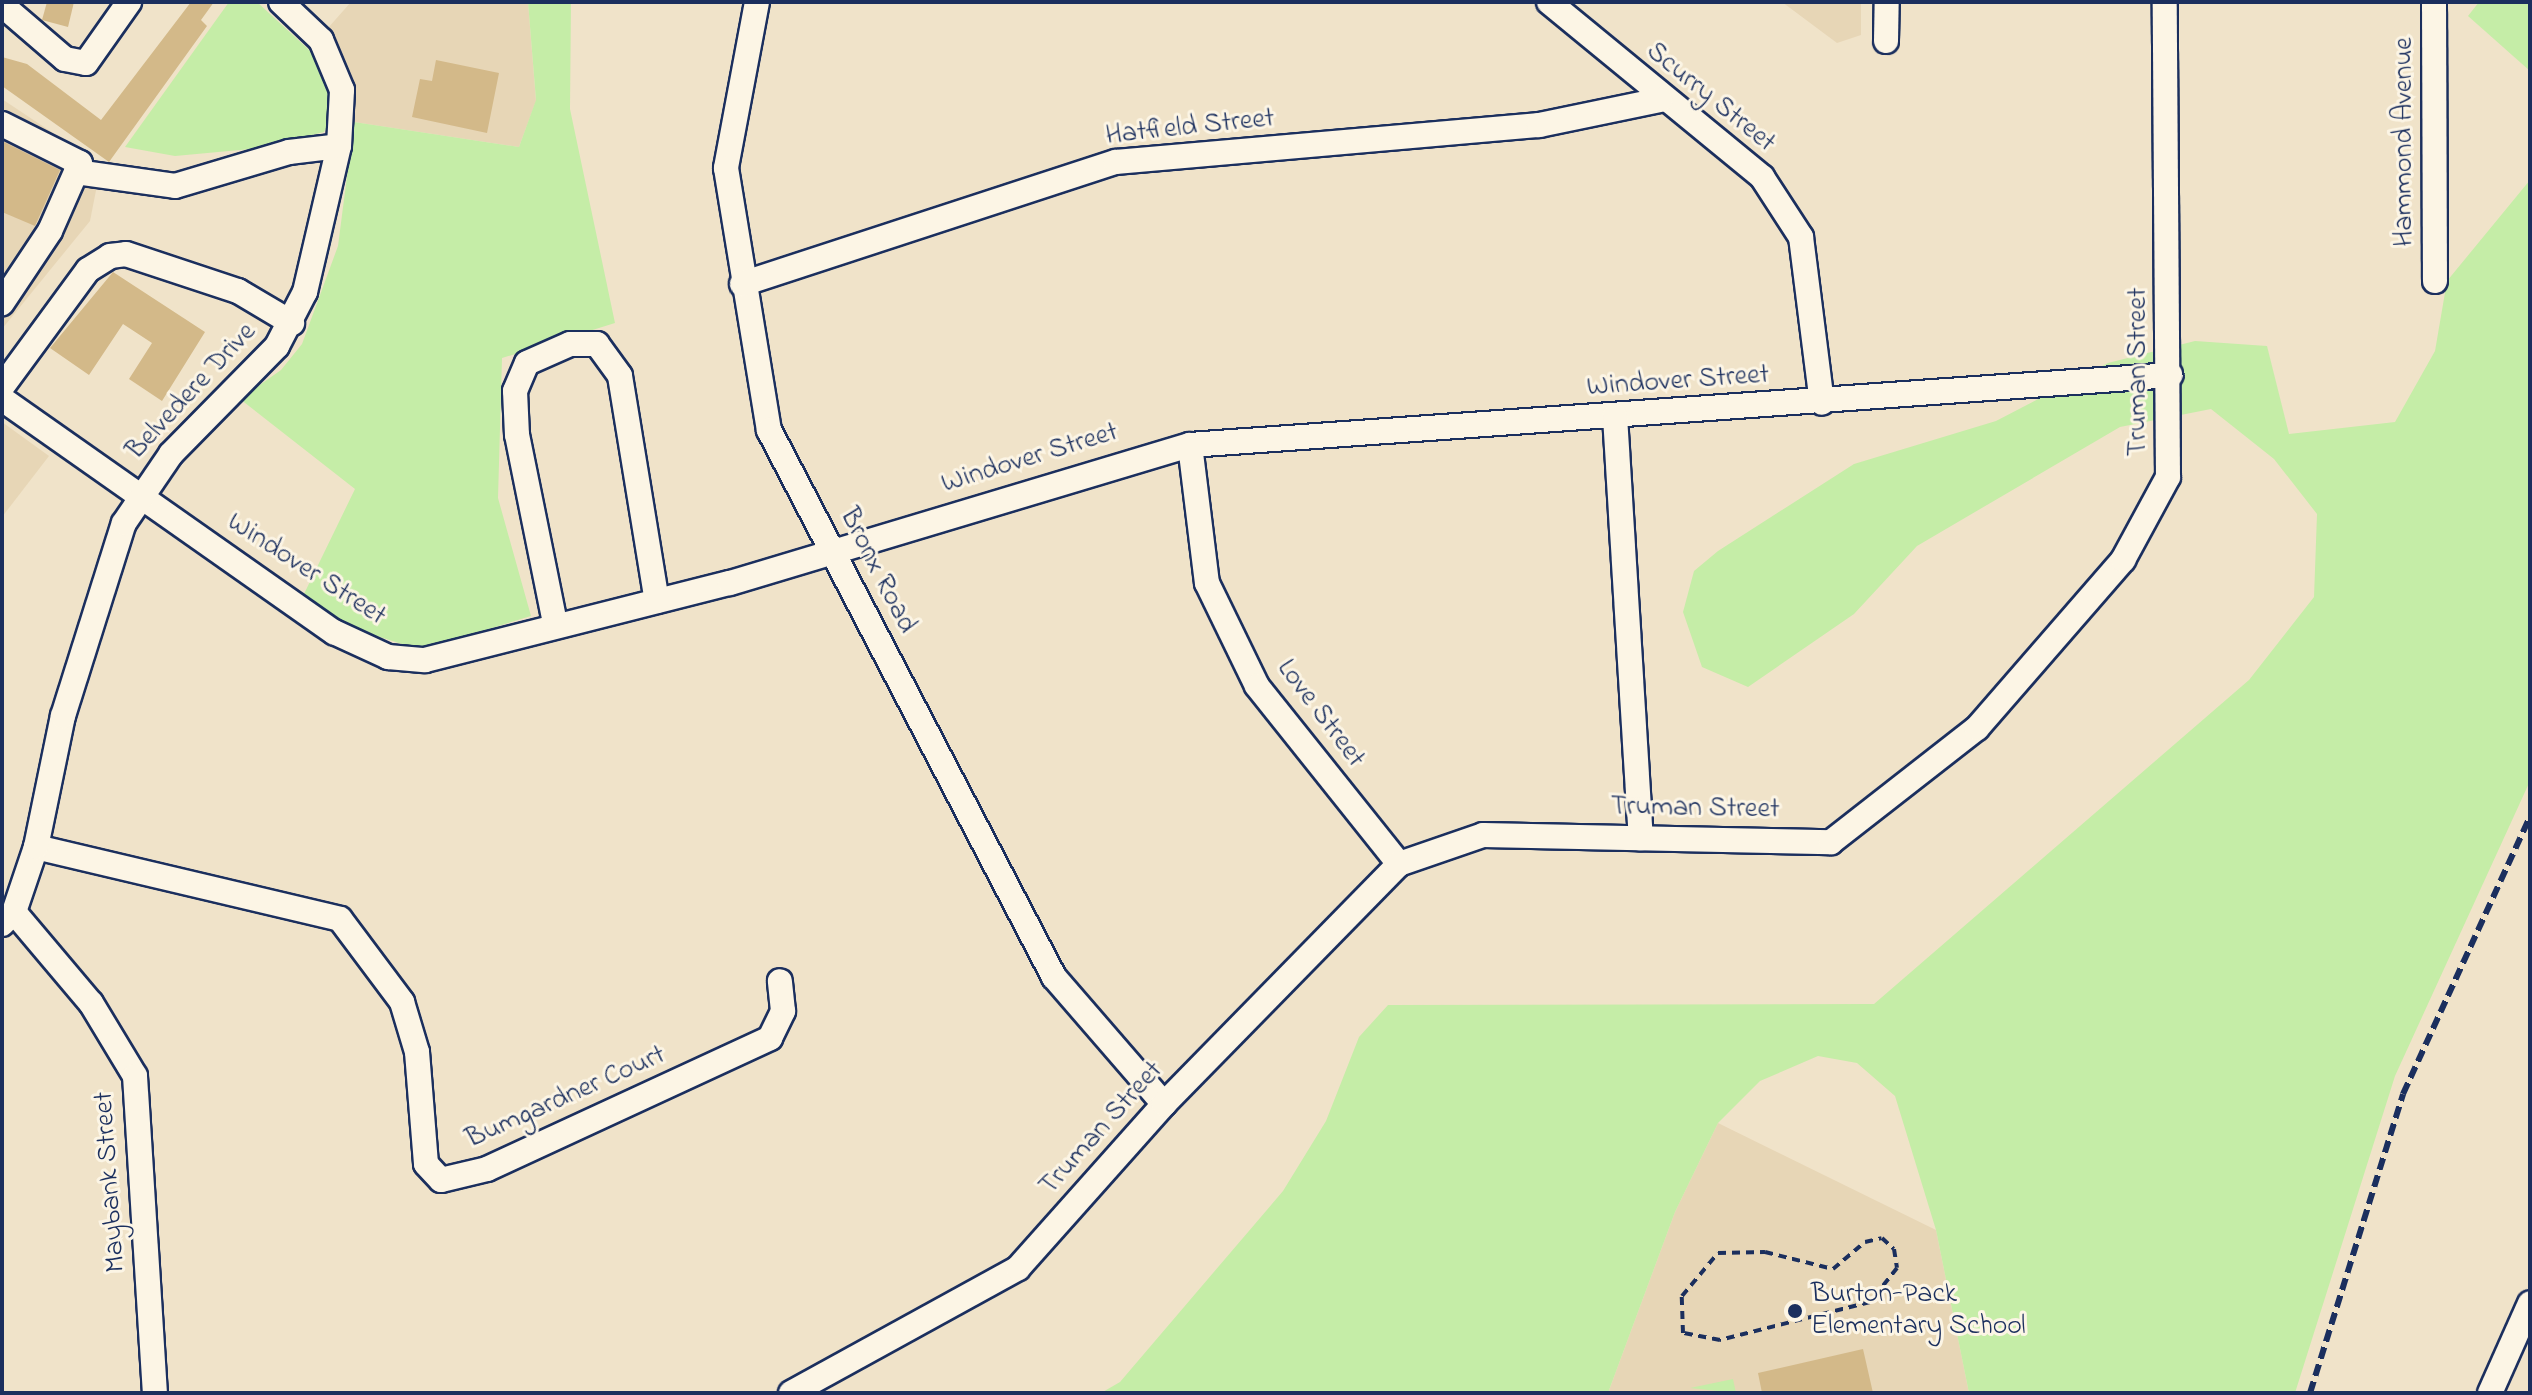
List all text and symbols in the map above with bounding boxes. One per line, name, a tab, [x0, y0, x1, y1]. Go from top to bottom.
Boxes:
street label: Scurry Street	[1638, 36, 1782, 160]
street label: Hammond Avenue	[2388, 37, 2422, 247]
street label: Hatfield Street	[1104, 102, 1276, 154]
street label: Truman Street	[2122, 288, 2156, 456]
street label: Belvedere Drive	[120, 316, 264, 468]
street label: Windover Street	[1586, 359, 1770, 405]
street label: Windover Street	[938, 416, 1122, 502]
street label: Bronx Road	[831, 503, 923, 639]
street label: Windover Street	[220, 506, 392, 634]
street label: Love Street	[1268, 653, 1372, 775]
street label: Truman Street	[1610, 791, 1780, 827]
street label: Bumgardner Court	[461, 1039, 671, 1157]
street label: Truman Street	[1033, 1055, 1171, 1203]
street label: Maybank Street	[88, 1090, 134, 1274]
place label: Burton-Pack Elementary School	[1811, 1278, 2026, 1344]
marker: Burton-Pack Elementary School	[1786, 1302, 1804, 1320]

